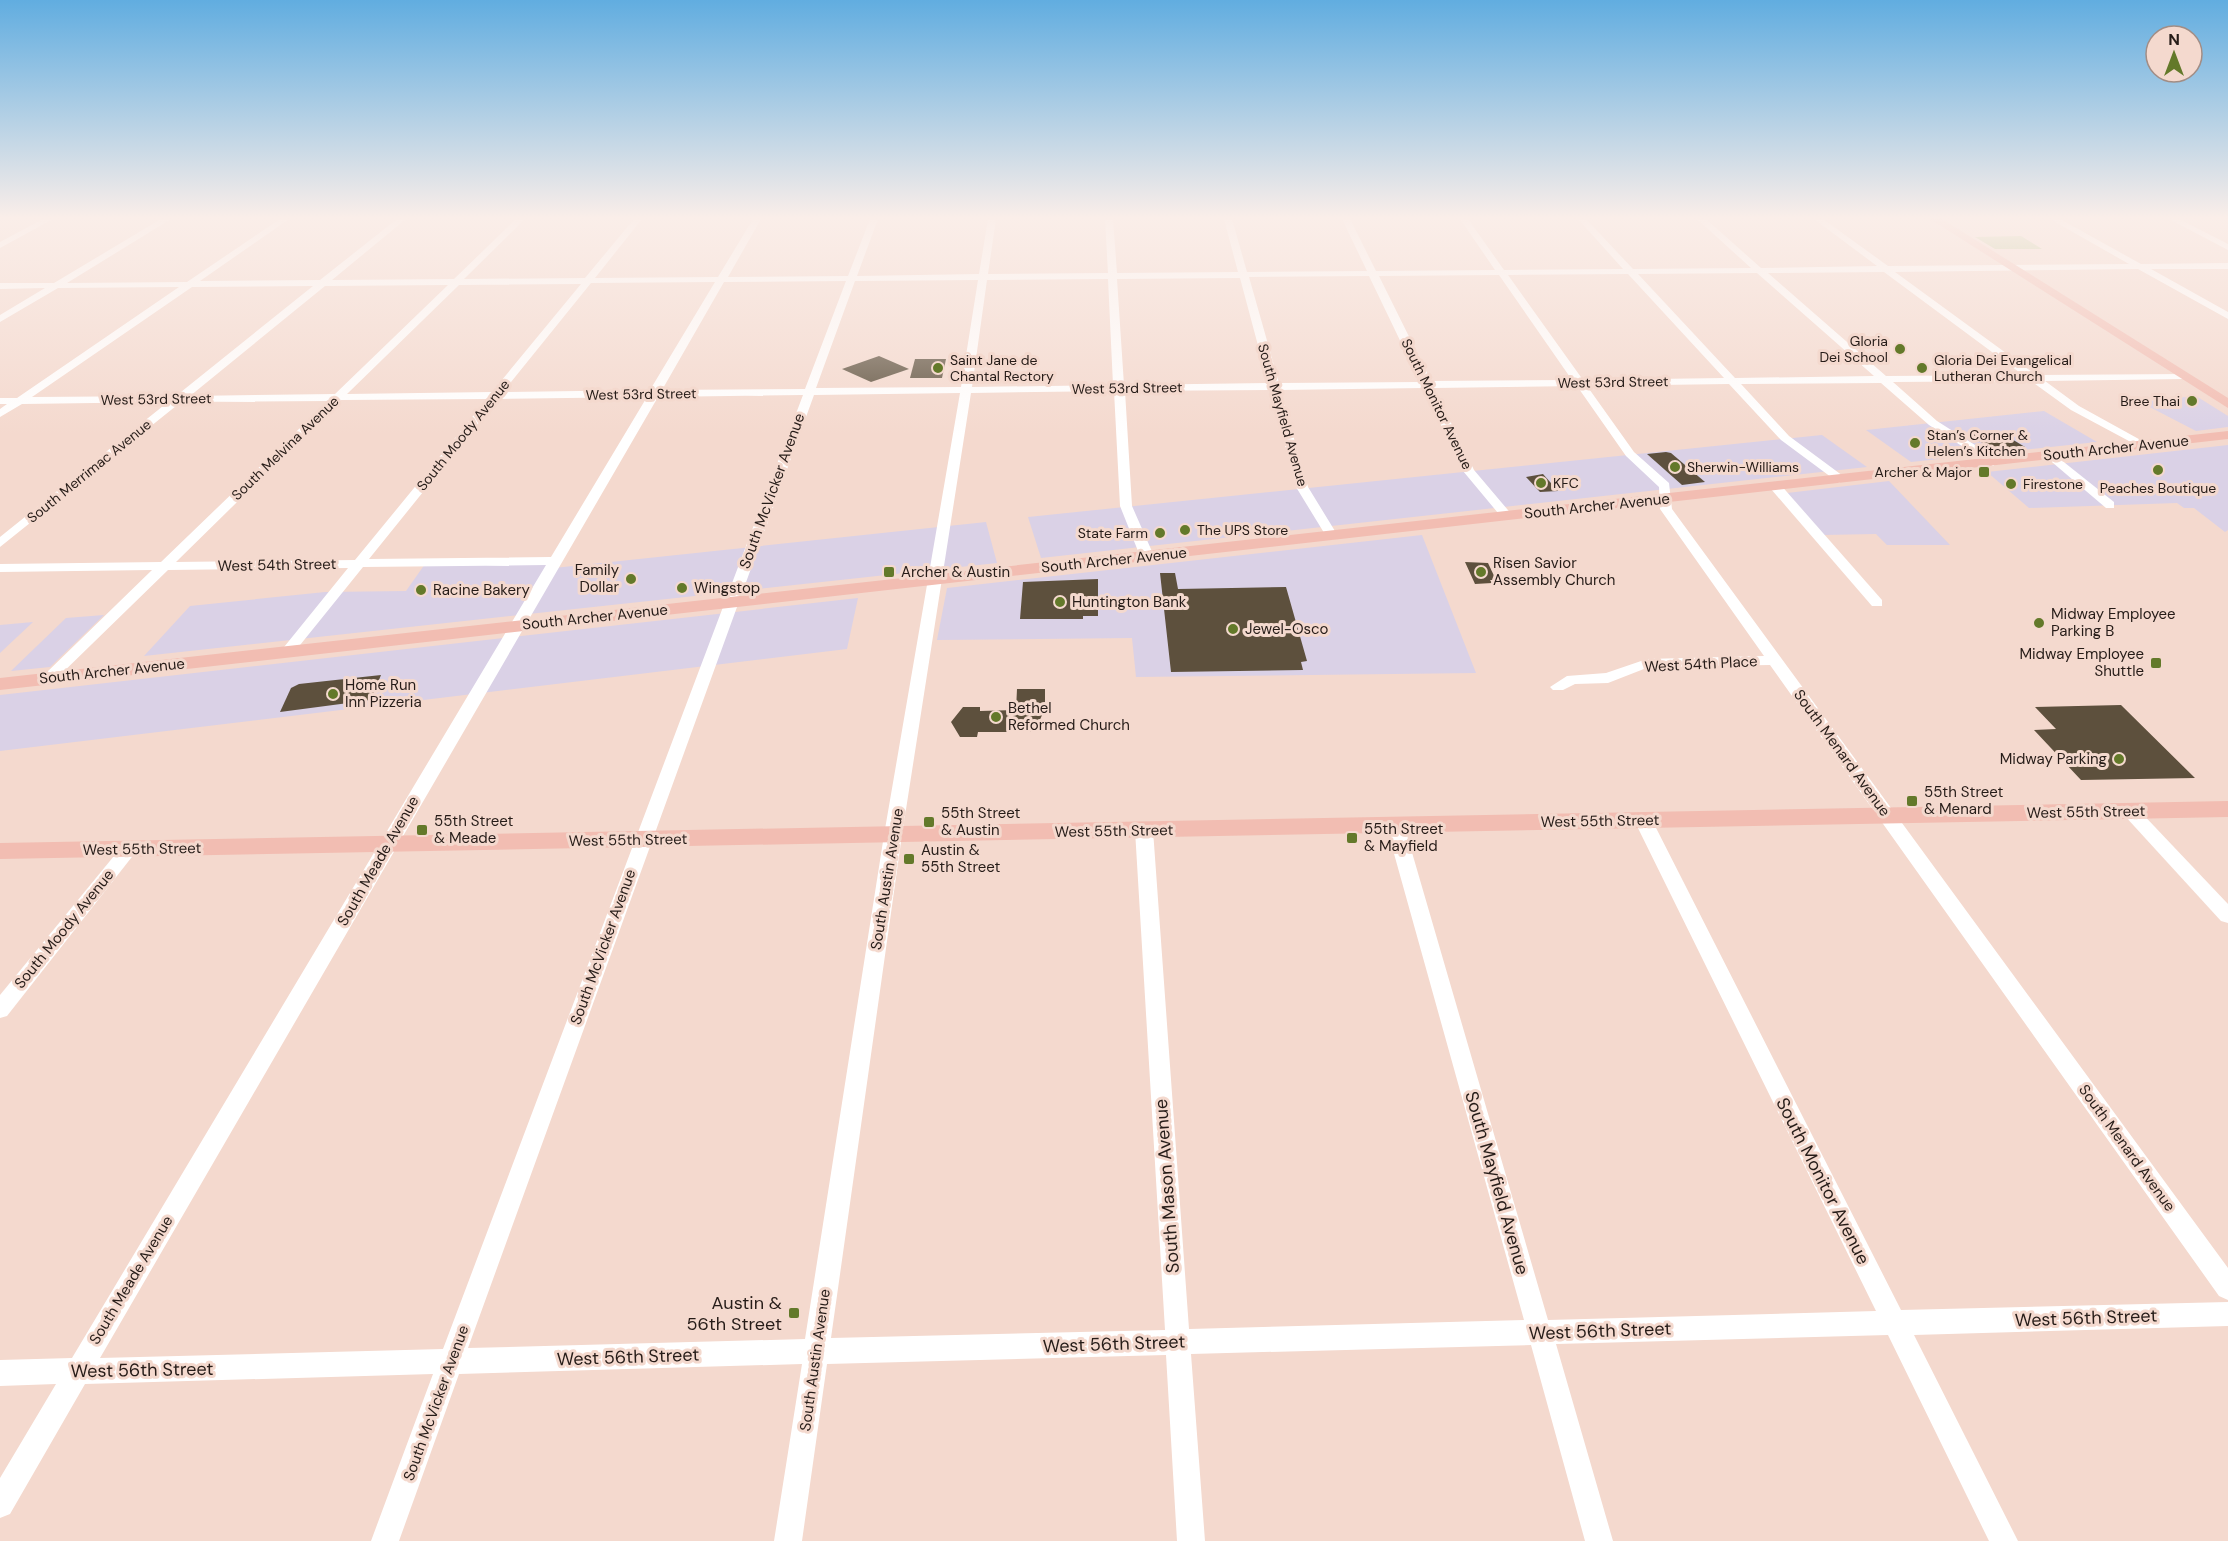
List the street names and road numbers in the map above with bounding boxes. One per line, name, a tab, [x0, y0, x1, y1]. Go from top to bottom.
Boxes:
street label: South Monitor Avenue	[1398, 336, 1477, 472]
street label: South Mayfield Avenue	[1254, 342, 1312, 489]
street label: West 53rd Street	[1558, 372, 1668, 392]
street label: South Moody Avenue	[413, 376, 513, 494]
street label: West 53rd Street	[1072, 378, 1182, 398]
street label: West 53rd Street	[586, 384, 696, 404]
street label: West 53rd Street	[101, 389, 211, 409]
street label: South Melvina Avenue	[228, 392, 342, 504]
street label: South McVicker Avenue	[735, 410, 809, 572]
street label: South Merrimac Avenue	[23, 415, 155, 527]
street label: South Archer Avenue	[2042, 430, 2190, 466]
street label: South Archer Avenue	[1523, 488, 1671, 524]
street label: South Archer Avenue	[1040, 542, 1188, 578]
street label: West 54th Street	[218, 554, 337, 576]
street label: South Archer Avenue	[521, 599, 669, 635]
street label: West 54th Place	[1644, 651, 1758, 677]
street label: South Archer Avenue	[38, 653, 186, 689]
street label: South Menard Avenue	[1789, 686, 1895, 820]
street label: South Meade Avenue	[333, 792, 423, 930]
street label: West 55th Street	[2027, 801, 2146, 823]
street label: South Austin Avenue	[866, 807, 908, 951]
street label: West 55th Street	[1541, 810, 1660, 832]
street label: West 55th Street	[1055, 820, 1174, 842]
street label: West 55th Street	[569, 829, 688, 851]
street label: West 55th Street	[83, 838, 202, 860]
street label: South Moody Avenue	[10, 865, 118, 993]
street label: South McVicker Avenue	[566, 866, 640, 1028]
street label: South Menard Avenue	[2074, 1081, 2180, 1215]
street label: South Mayfield Avenue	[1459, 1088, 1535, 1278]
street label: South Monitor Avenue	[1770, 1093, 1876, 1269]
street label: South Mason Avenue	[1149, 1098, 1185, 1274]
street label: South Meade Avenue	[85, 1212, 177, 1348]
street label: South Austin Avenue	[795, 1288, 835, 1432]
street label: West 56th Street	[2014, 1304, 2158, 1332]
street label: West 56th Street	[1528, 1317, 1672, 1345]
street label: South McVicker Avenue	[399, 1322, 473, 1484]
street label: West 56th Street	[1042, 1330, 1186, 1358]
street label: West 56th Street	[556, 1343, 700, 1371]
street label: West 56th Street	[70, 1357, 214, 1383]

